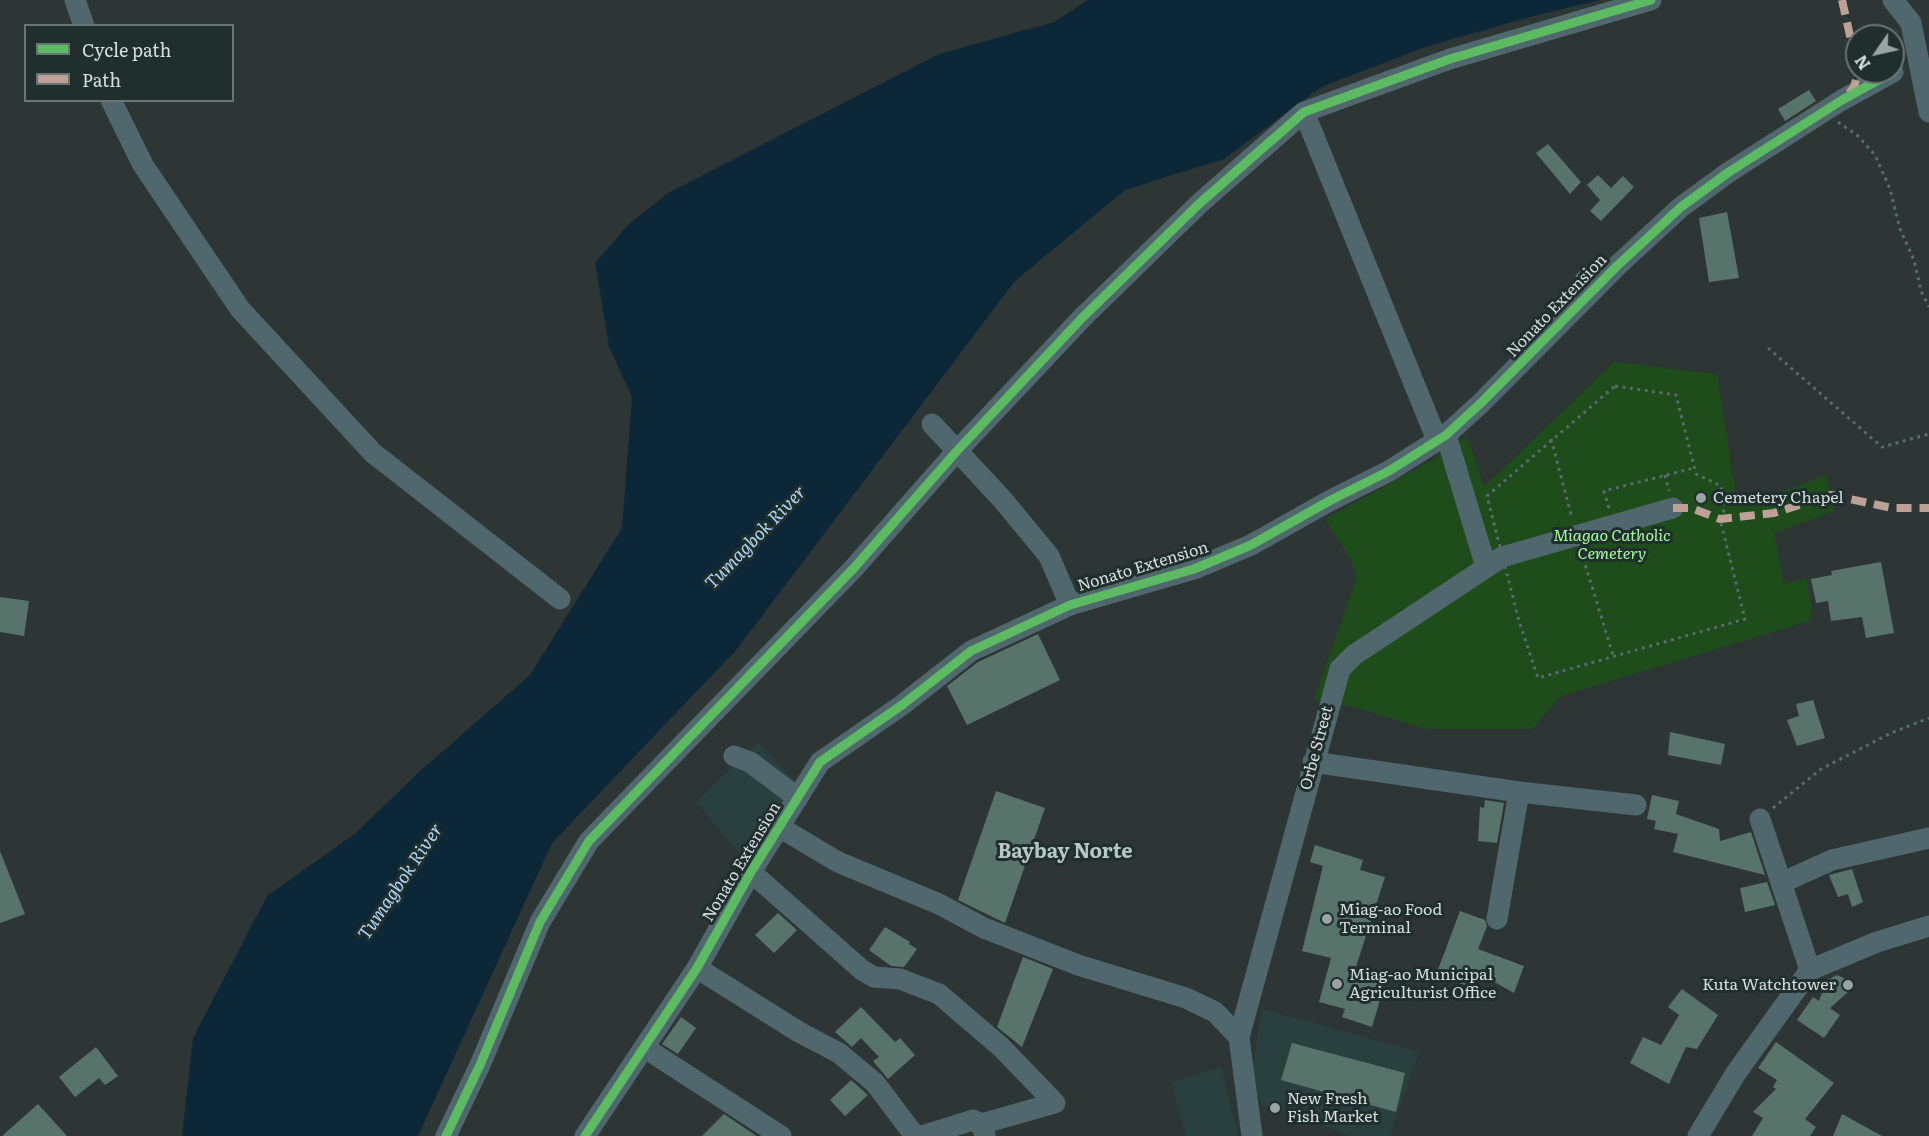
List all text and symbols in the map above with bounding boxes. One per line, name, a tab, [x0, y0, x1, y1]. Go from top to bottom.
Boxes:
legend	[24, 24, 234, 102]
north arrow	[1845, 24, 1905, 84]
text: Cycle path	[82, 36, 171, 63]
text: N	[1848, 51, 1875, 75]
text: Path	[82, 66, 121, 93]
street label: Nonato Extension	[1503, 250, 1611, 362]
water label: Tumagbok River	[701, 482, 811, 594]
place label: Cemetery Chapel	[1713, 488, 1844, 508]
marker: Cemetery Chapel	[1694, 491, 1708, 505]
park label: Miagao Catholic Cemetery	[1553, 526, 1671, 564]
street label: Nonato Extension	[1075, 538, 1211, 596]
street label: Orbe Street	[1297, 704, 1337, 792]
street label: Nonato Extension	[699, 799, 785, 925]
water label: Tumagbok River	[354, 820, 448, 944]
district label: Baybay Norte	[997, 840, 1133, 864]
place label: Miag-ao Food Terminal	[1339, 900, 1442, 938]
marker: Miag-ao Food Terminal	[1320, 912, 1334, 926]
place label: Miag-ao Municipal Agriculturist Office	[1349, 965, 1496, 1003]
place label: Kuta Watchtower	[1702, 975, 1836, 995]
marker: Miag-ao Municipal Agriculturist Office	[1330, 977, 1344, 991]
marker: Kuta Watchtower	[1841, 978, 1855, 992]
place label: New Fresh Fish Market	[1287, 1089, 1379, 1127]
marker: New Fresh Fish Market	[1268, 1101, 1282, 1115]

